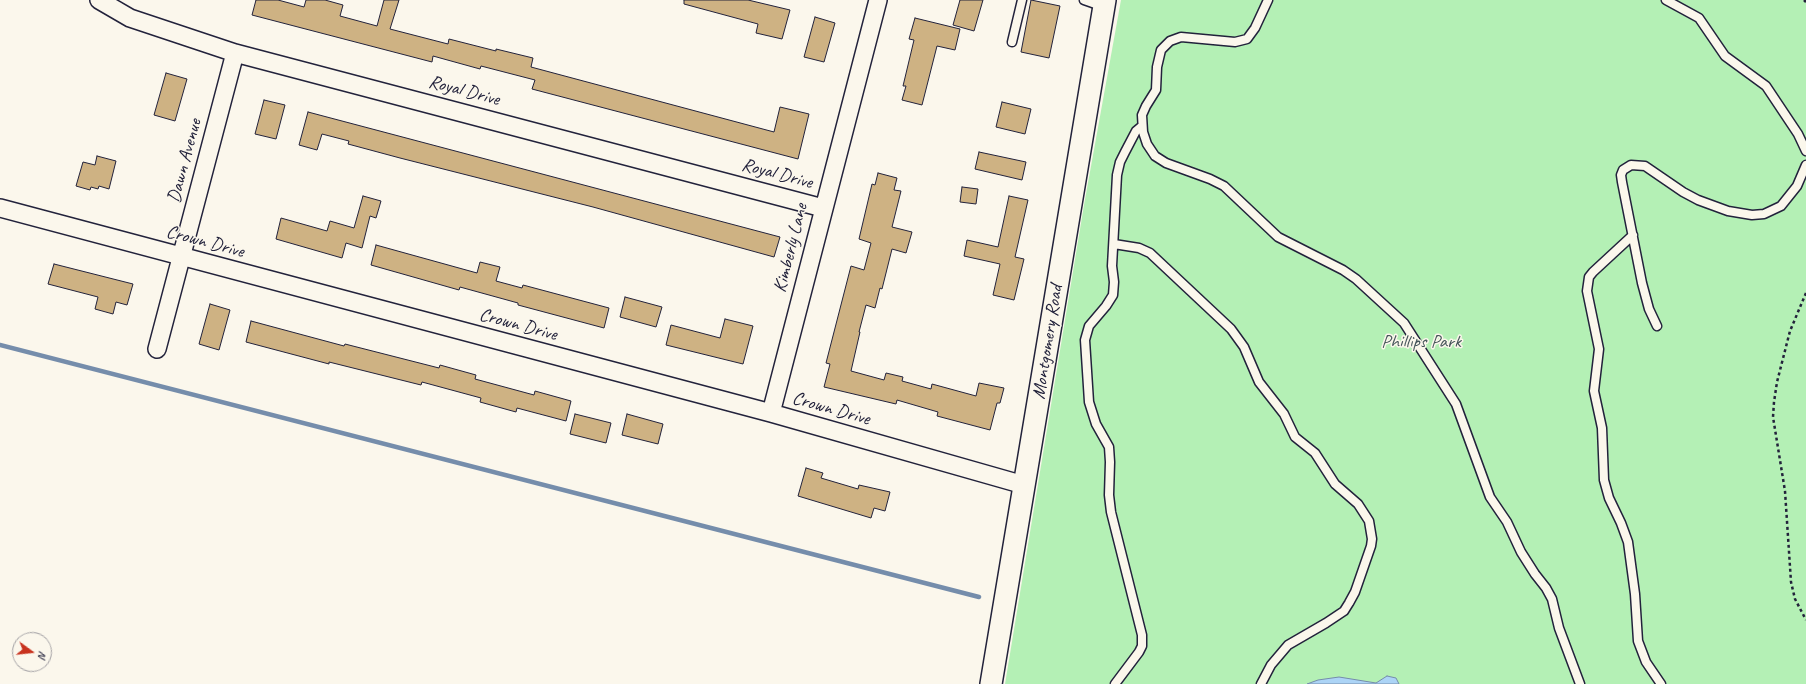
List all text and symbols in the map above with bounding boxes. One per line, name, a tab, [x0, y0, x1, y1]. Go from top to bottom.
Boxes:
street label: Royal Drive	[426, 71, 502, 111]
street label: Dawn Avenue	[163, 117, 207, 205]
street label: Royal Drive	[739, 154, 815, 194]
street label: Kimberly Lane	[769, 201, 813, 295]
street label: Crown Drive	[164, 221, 246, 263]
street label: Montgomery Road	[1028, 283, 1068, 401]
street label: Crown Drive	[477, 304, 559, 346]
park label: Phillips Park	[1381, 331, 1461, 353]
street label: Crown Drive	[790, 387, 872, 431]
north arrow	[12, 632, 52, 672]
text: N	[35, 650, 50, 660]

